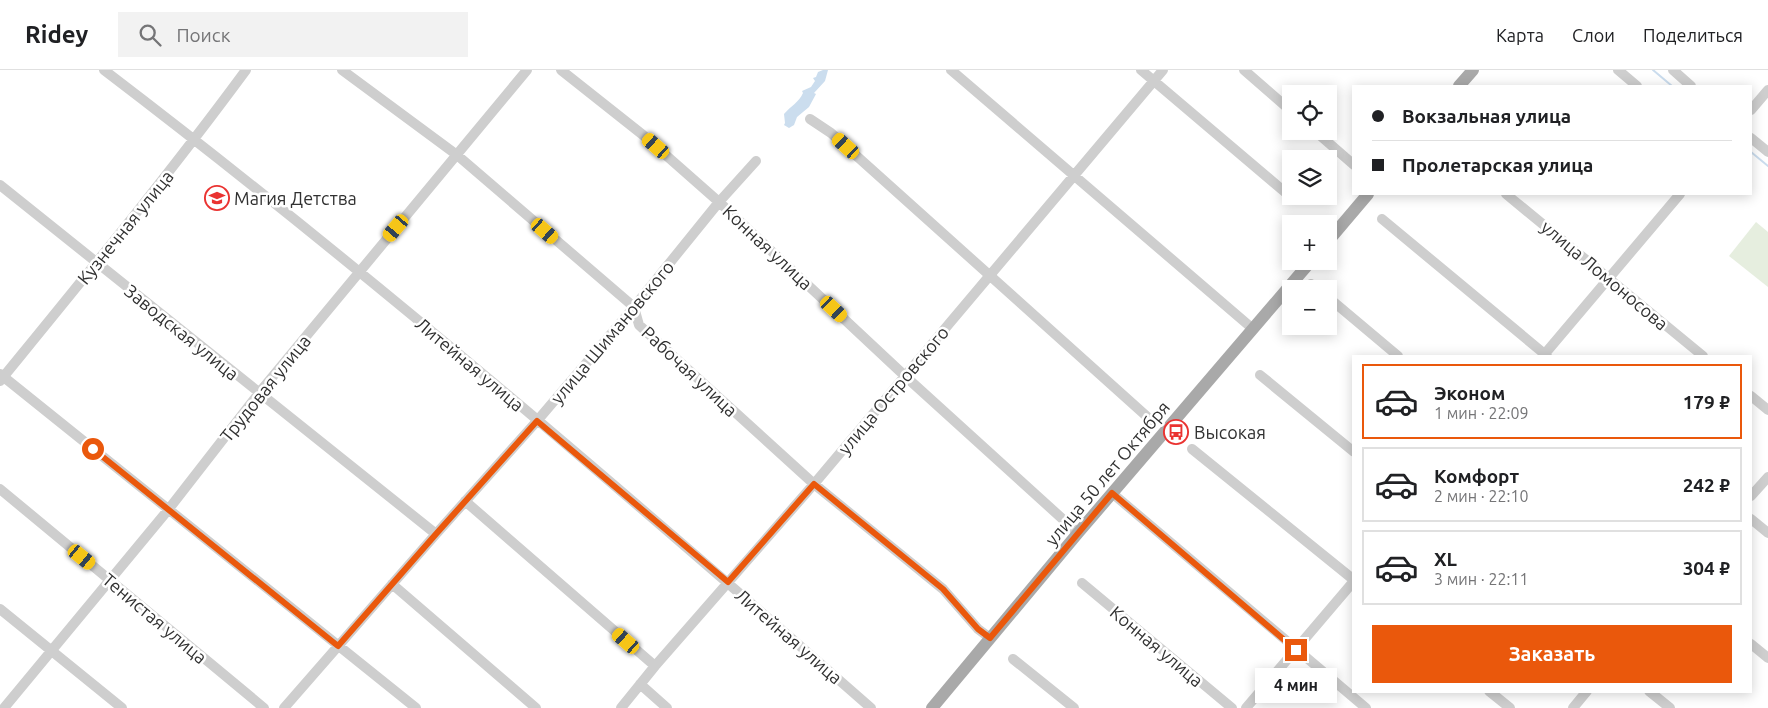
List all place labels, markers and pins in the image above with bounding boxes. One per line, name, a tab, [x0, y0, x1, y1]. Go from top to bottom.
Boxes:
school or university icon: Магия Детства	[204, 185, 230, 211]
place label: Магия Детства	[234, 188, 357, 208]
bus stop icon: Высокая	[1163, 419, 1189, 445]
place label: Высокая	[1194, 422, 1266, 442]

